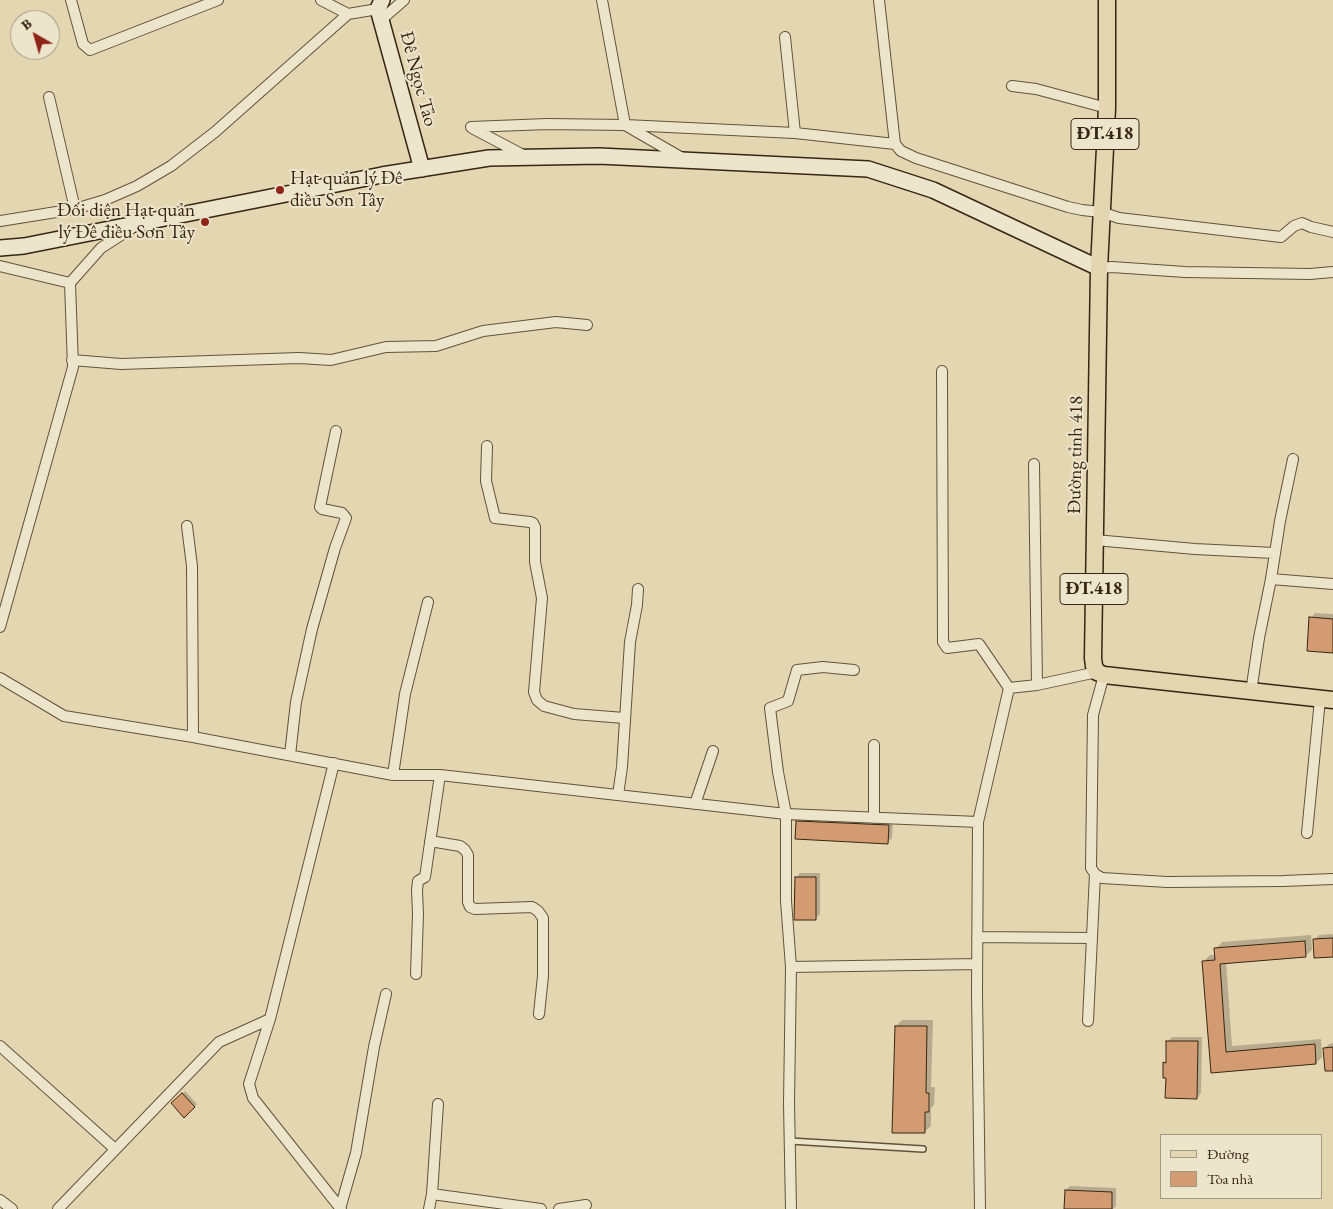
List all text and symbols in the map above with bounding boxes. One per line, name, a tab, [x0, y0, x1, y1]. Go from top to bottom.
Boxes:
north arrow	[10, 10, 60, 60]
text: B	[17, 14, 35, 34]
street label: Đê Ngọc Tảo	[394, 29, 442, 129]
road number: ĐT.418	[1071, 118, 1139, 150]
place label: Hạt quản lý Đê điều Sơn Tây	[290, 168, 402, 212]
marker: Hạt quản lý Đê điều Sơn Tây	[274, 184, 286, 196]
place label: Đối diện Hạt quản lý Đê điều Sơn Tây	[57, 200, 195, 244]
marker: Đối diện Hạt quản lý Đê điều Sơn Tây	[199, 216, 211, 228]
street label: Đường tỉnh 418	[1064, 396, 1088, 514]
road number: ĐT.418	[1060, 574, 1128, 604]
legend	[1160, 1134, 1323, 1199]
text: Đường	[1207, 1144, 1249, 1163]
text: Tòa nhà	[1207, 1169, 1253, 1188]

